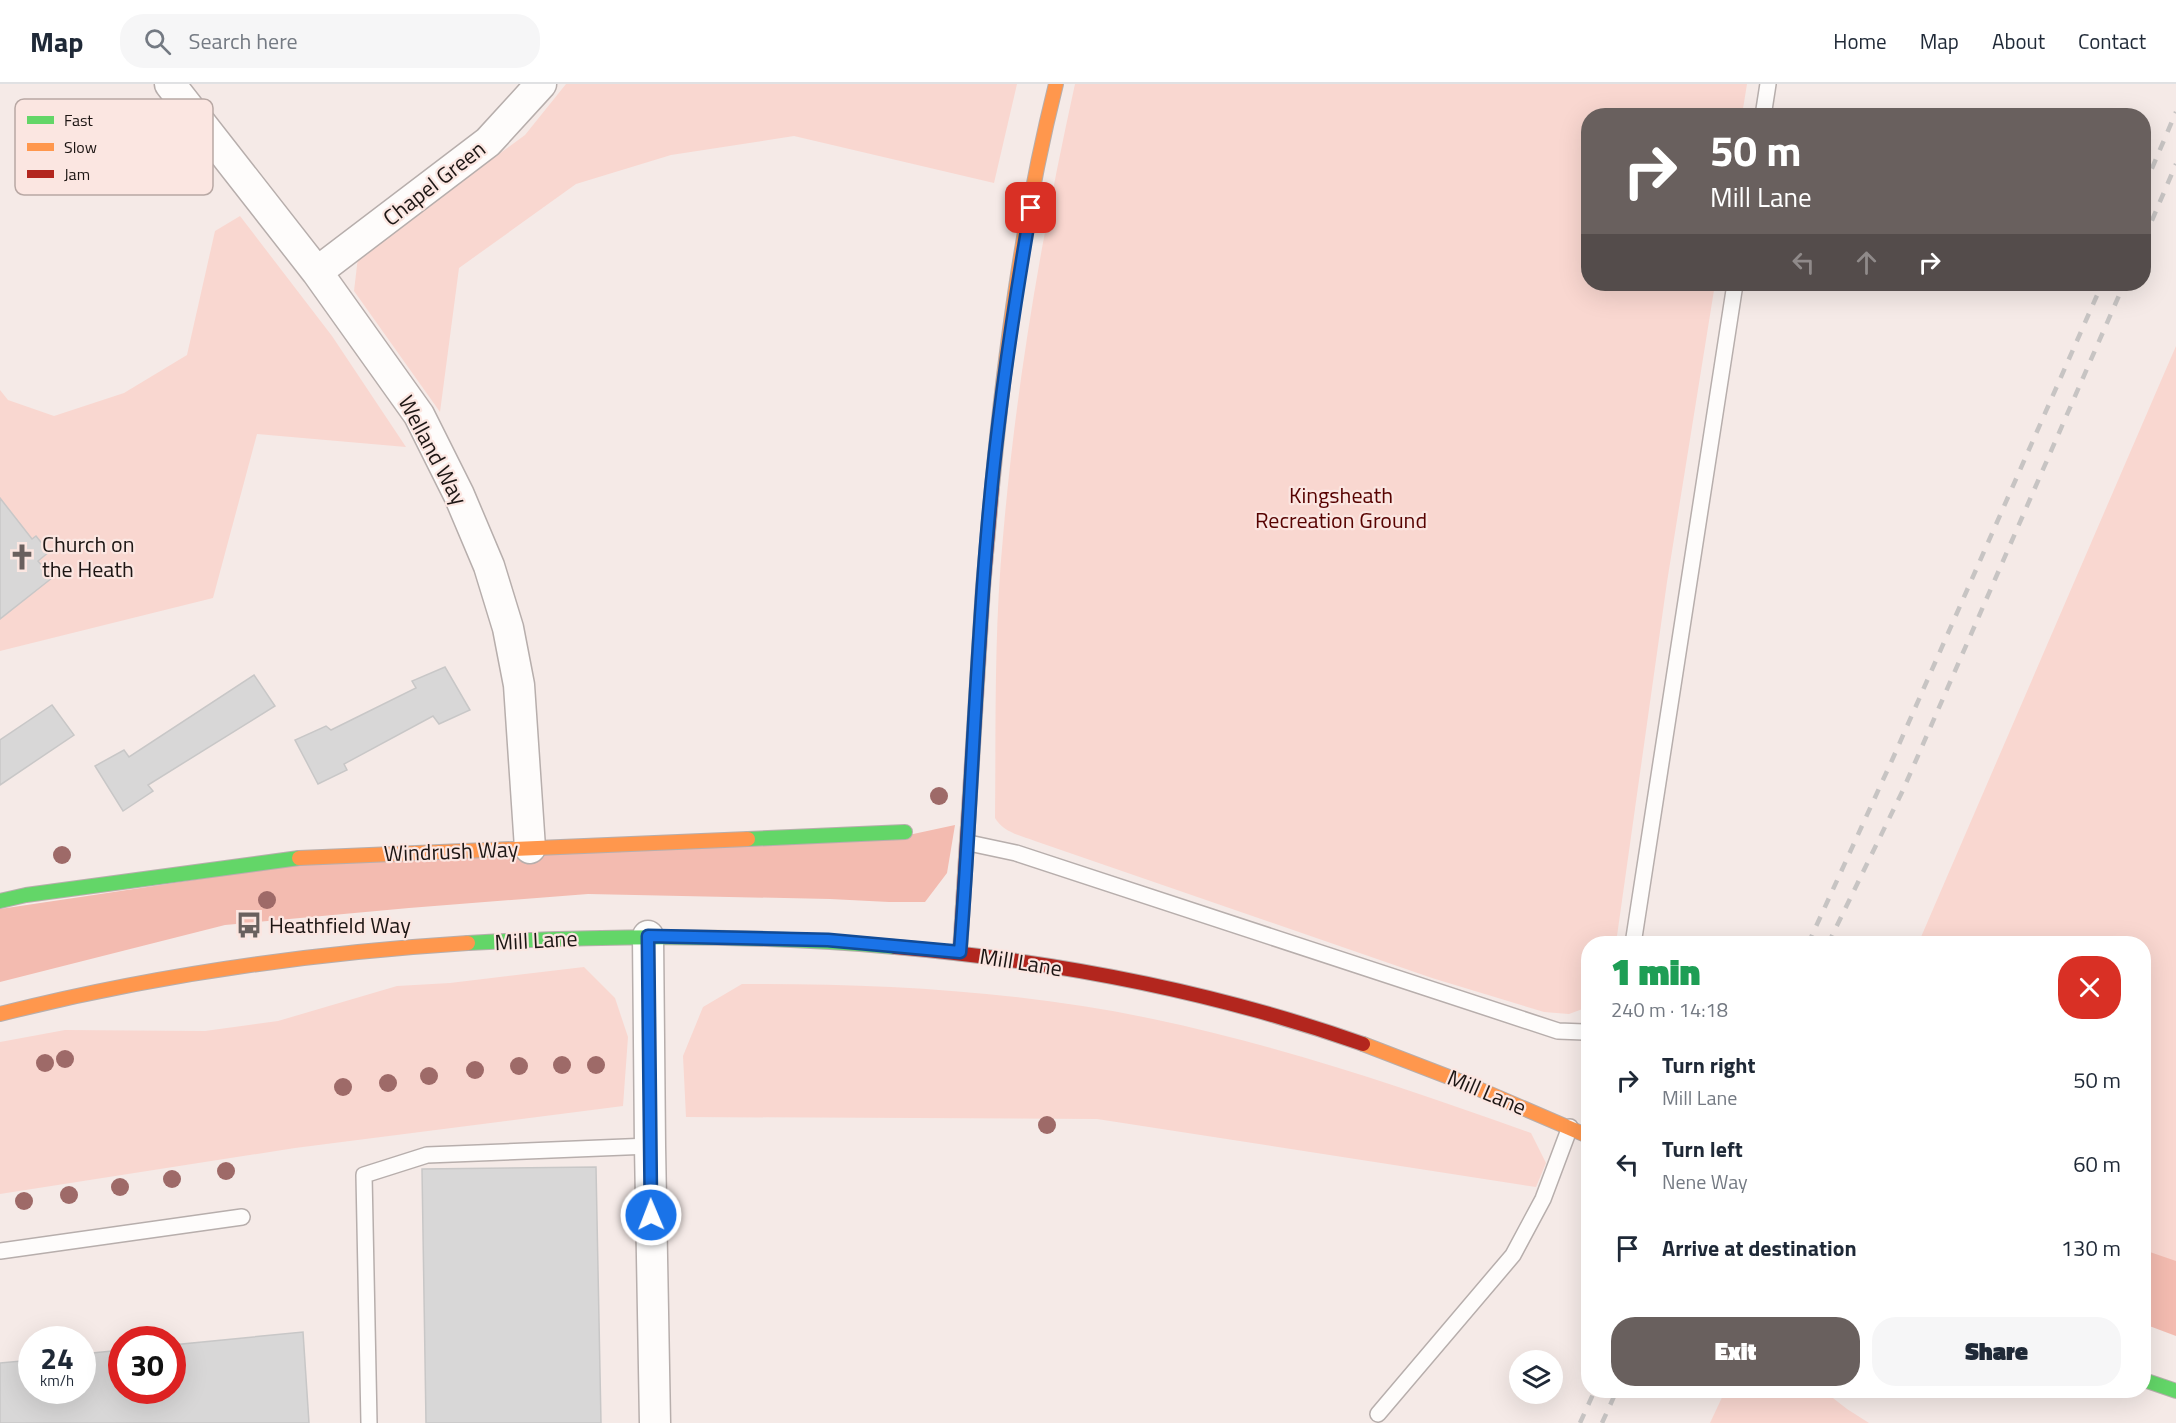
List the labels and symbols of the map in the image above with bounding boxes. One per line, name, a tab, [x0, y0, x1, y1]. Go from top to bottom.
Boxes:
legend	[15, 99, 213, 195]
text: Fast	[64, 108, 93, 132]
street label: Chapel Green	[375, 132, 493, 234]
text: Slow	[64, 135, 97, 159]
text: Jam	[64, 162, 90, 186]
pin	[1005, 182, 1056, 233]
street label: Welland Way	[390, 389, 476, 511]
park label: Kingsheath Recreation Ground	[1255, 478, 1427, 537]
place label: Church on the Heath	[42, 527, 135, 586]
church icon: Church on the Heath	[7, 542, 37, 572]
street label: Windrush Way	[383, 832, 519, 870]
place label: Heathfield Way	[269, 908, 411, 942]
bus stop icon: Heathfield Way	[234, 910, 264, 940]
street label: Mill Lane	[494, 921, 578, 959]
street label: Mill Lane	[977, 939, 1065, 985]
street label: Mill Lane	[1442, 1060, 1532, 1124]
position arrow	[619, 1183, 683, 1247]
speed limit sign: 30	[108, 1326, 186, 1404]

